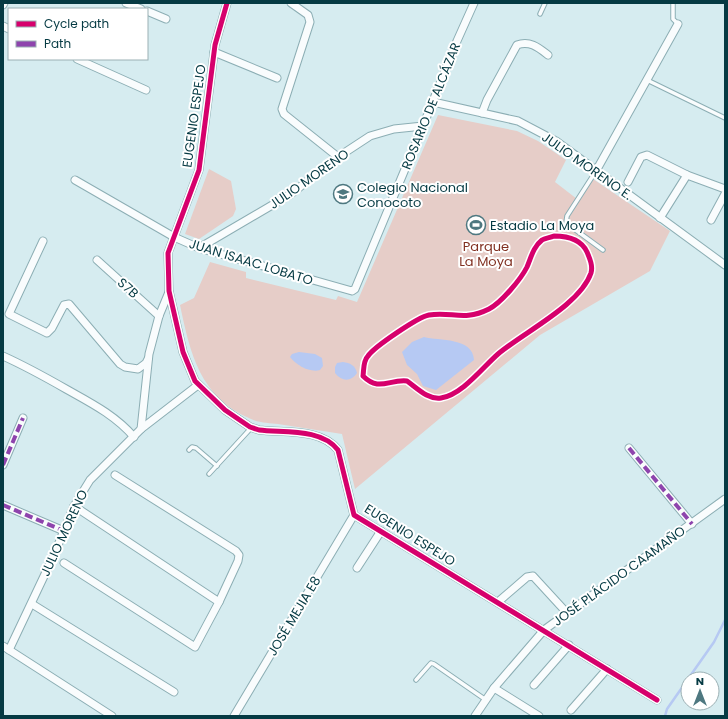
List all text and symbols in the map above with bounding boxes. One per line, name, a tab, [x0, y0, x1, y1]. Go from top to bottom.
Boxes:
legend	[8, 8, 148, 60]
text: Cycle path	[44, 15, 109, 32]
text: Path	[44, 35, 71, 52]
street label: ROSARIO DE ALCÁZAR	[397, 40, 465, 172]
street label: EUGENIO ESPEJO	[177, 63, 211, 169]
street label: JULIO MORENO E.	[538, 128, 636, 204]
street label: JULIO MORENO	[265, 144, 353, 214]
place label: Colegio Nacional Conocoto	[357, 178, 468, 212]
school or university icon: Colegio Nacional Conocoto	[332, 183, 354, 205]
sports icon: Estadio La Moya	[465, 214, 487, 236]
place label: Estadio La Moya	[490, 216, 594, 235]
street label: JUAN ISAAC LOBATO	[187, 234, 315, 290]
park label: Parque La Moya	[459, 237, 513, 271]
street label: S7B	[113, 273, 143, 303]
street label: JULIO MORENO	[36, 487, 92, 579]
street label: EUGENIO ESPEJO	[361, 499, 459, 571]
street label: JOSÉ PLÁCIDO CAAMAÑO	[549, 521, 689, 631]
street label: JOSÉ MEJIA E8	[263, 573, 325, 659]
north arrow	[680, 671, 720, 711]
text: N	[696, 673, 704, 689]

